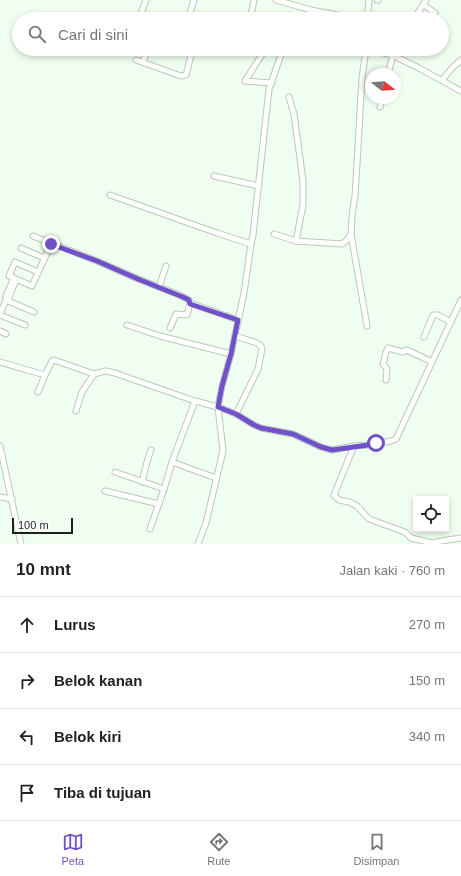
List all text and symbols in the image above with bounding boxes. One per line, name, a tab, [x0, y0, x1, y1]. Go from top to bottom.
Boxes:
search box	[12, 12, 449, 56]
icon: search	[26, 23, 48, 45]
text: Cari di sini	[58, 26, 128, 43]
north arrow	[365, 68, 401, 104]
route end	[42, 235, 60, 253]
route start	[367, 434, 385, 452]
map controls	[413, 496, 449, 532]
button: locate	[413, 496, 449, 532]
scale bar	[12, 516, 73, 535]
text: 100 m	[18, 519, 49, 531]
text: 10 mnt	[16, 560, 71, 579]
text: Jalan kaki · 760 m	[340, 563, 445, 578]
icon: ahead	[16, 614, 38, 636]
text: Lurus	[54, 616, 96, 633]
text: 270 m	[409, 617, 445, 632]
icon: right	[16, 670, 38, 692]
text: Belok kanan	[54, 672, 142, 689]
text: 150 m	[409, 673, 445, 688]
icon: left	[16, 726, 38, 748]
text: Belok kiri	[54, 728, 122, 745]
text: 340 m	[409, 729, 445, 744]
icon: arrive	[16, 782, 38, 804]
text: Tiba di tujuan	[54, 784, 151, 801]
tab: Peta	[62, 831, 84, 867]
tab: Rute	[207, 831, 231, 867]
tab: Disimpan	[354, 831, 399, 867]

